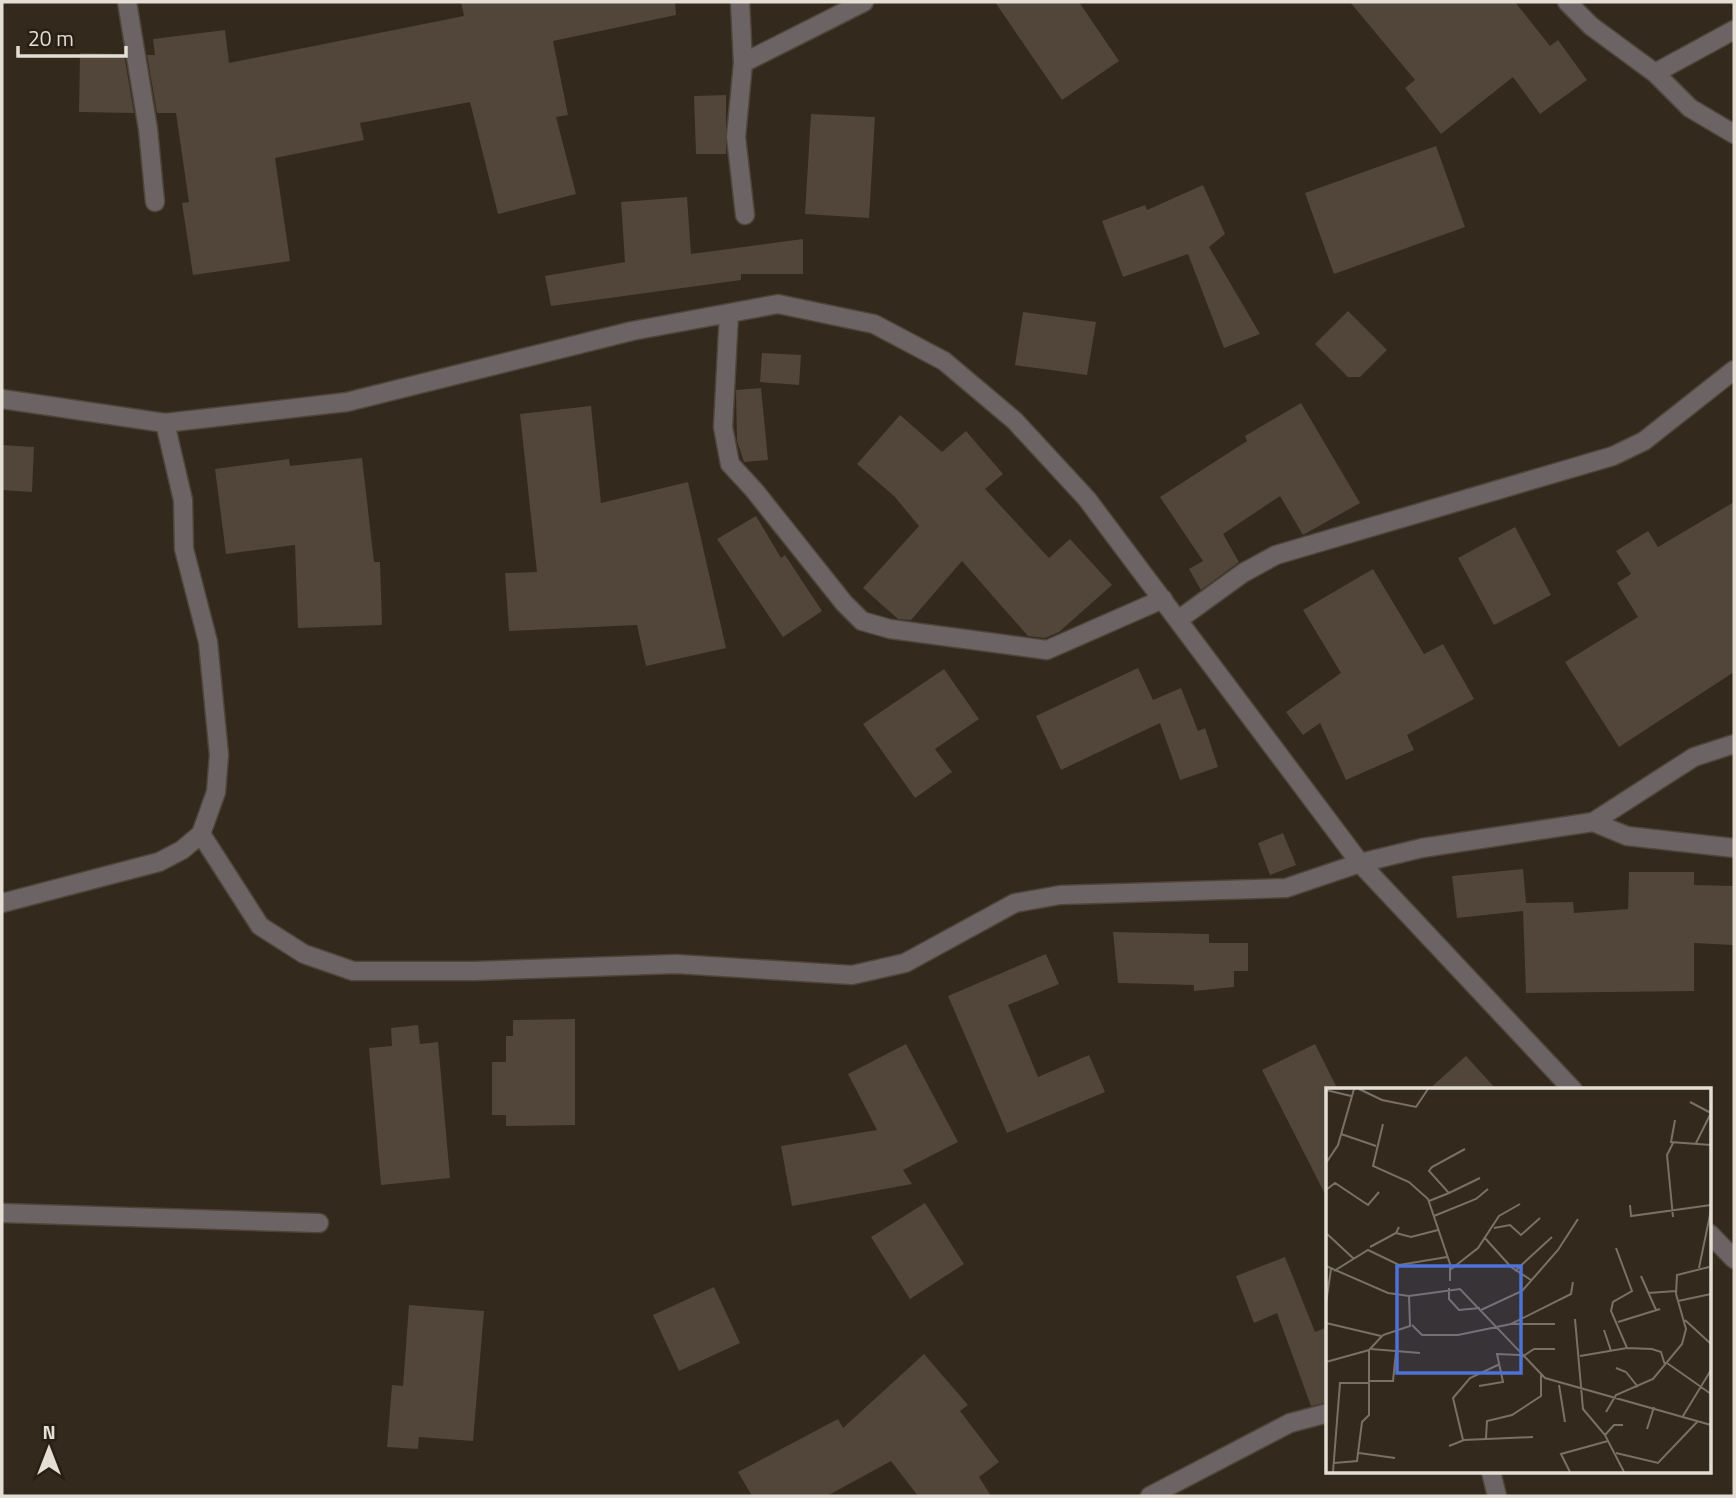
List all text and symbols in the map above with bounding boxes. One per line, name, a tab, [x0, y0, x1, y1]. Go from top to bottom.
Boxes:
scale bar	[18, 14, 126, 58]
text: 20 m	[28, 22, 74, 54]
inset map	[1326, 1088, 1712, 1474]
north arrow	[14, 1414, 84, 1484]
text: N	[42, 1417, 56, 1446]

